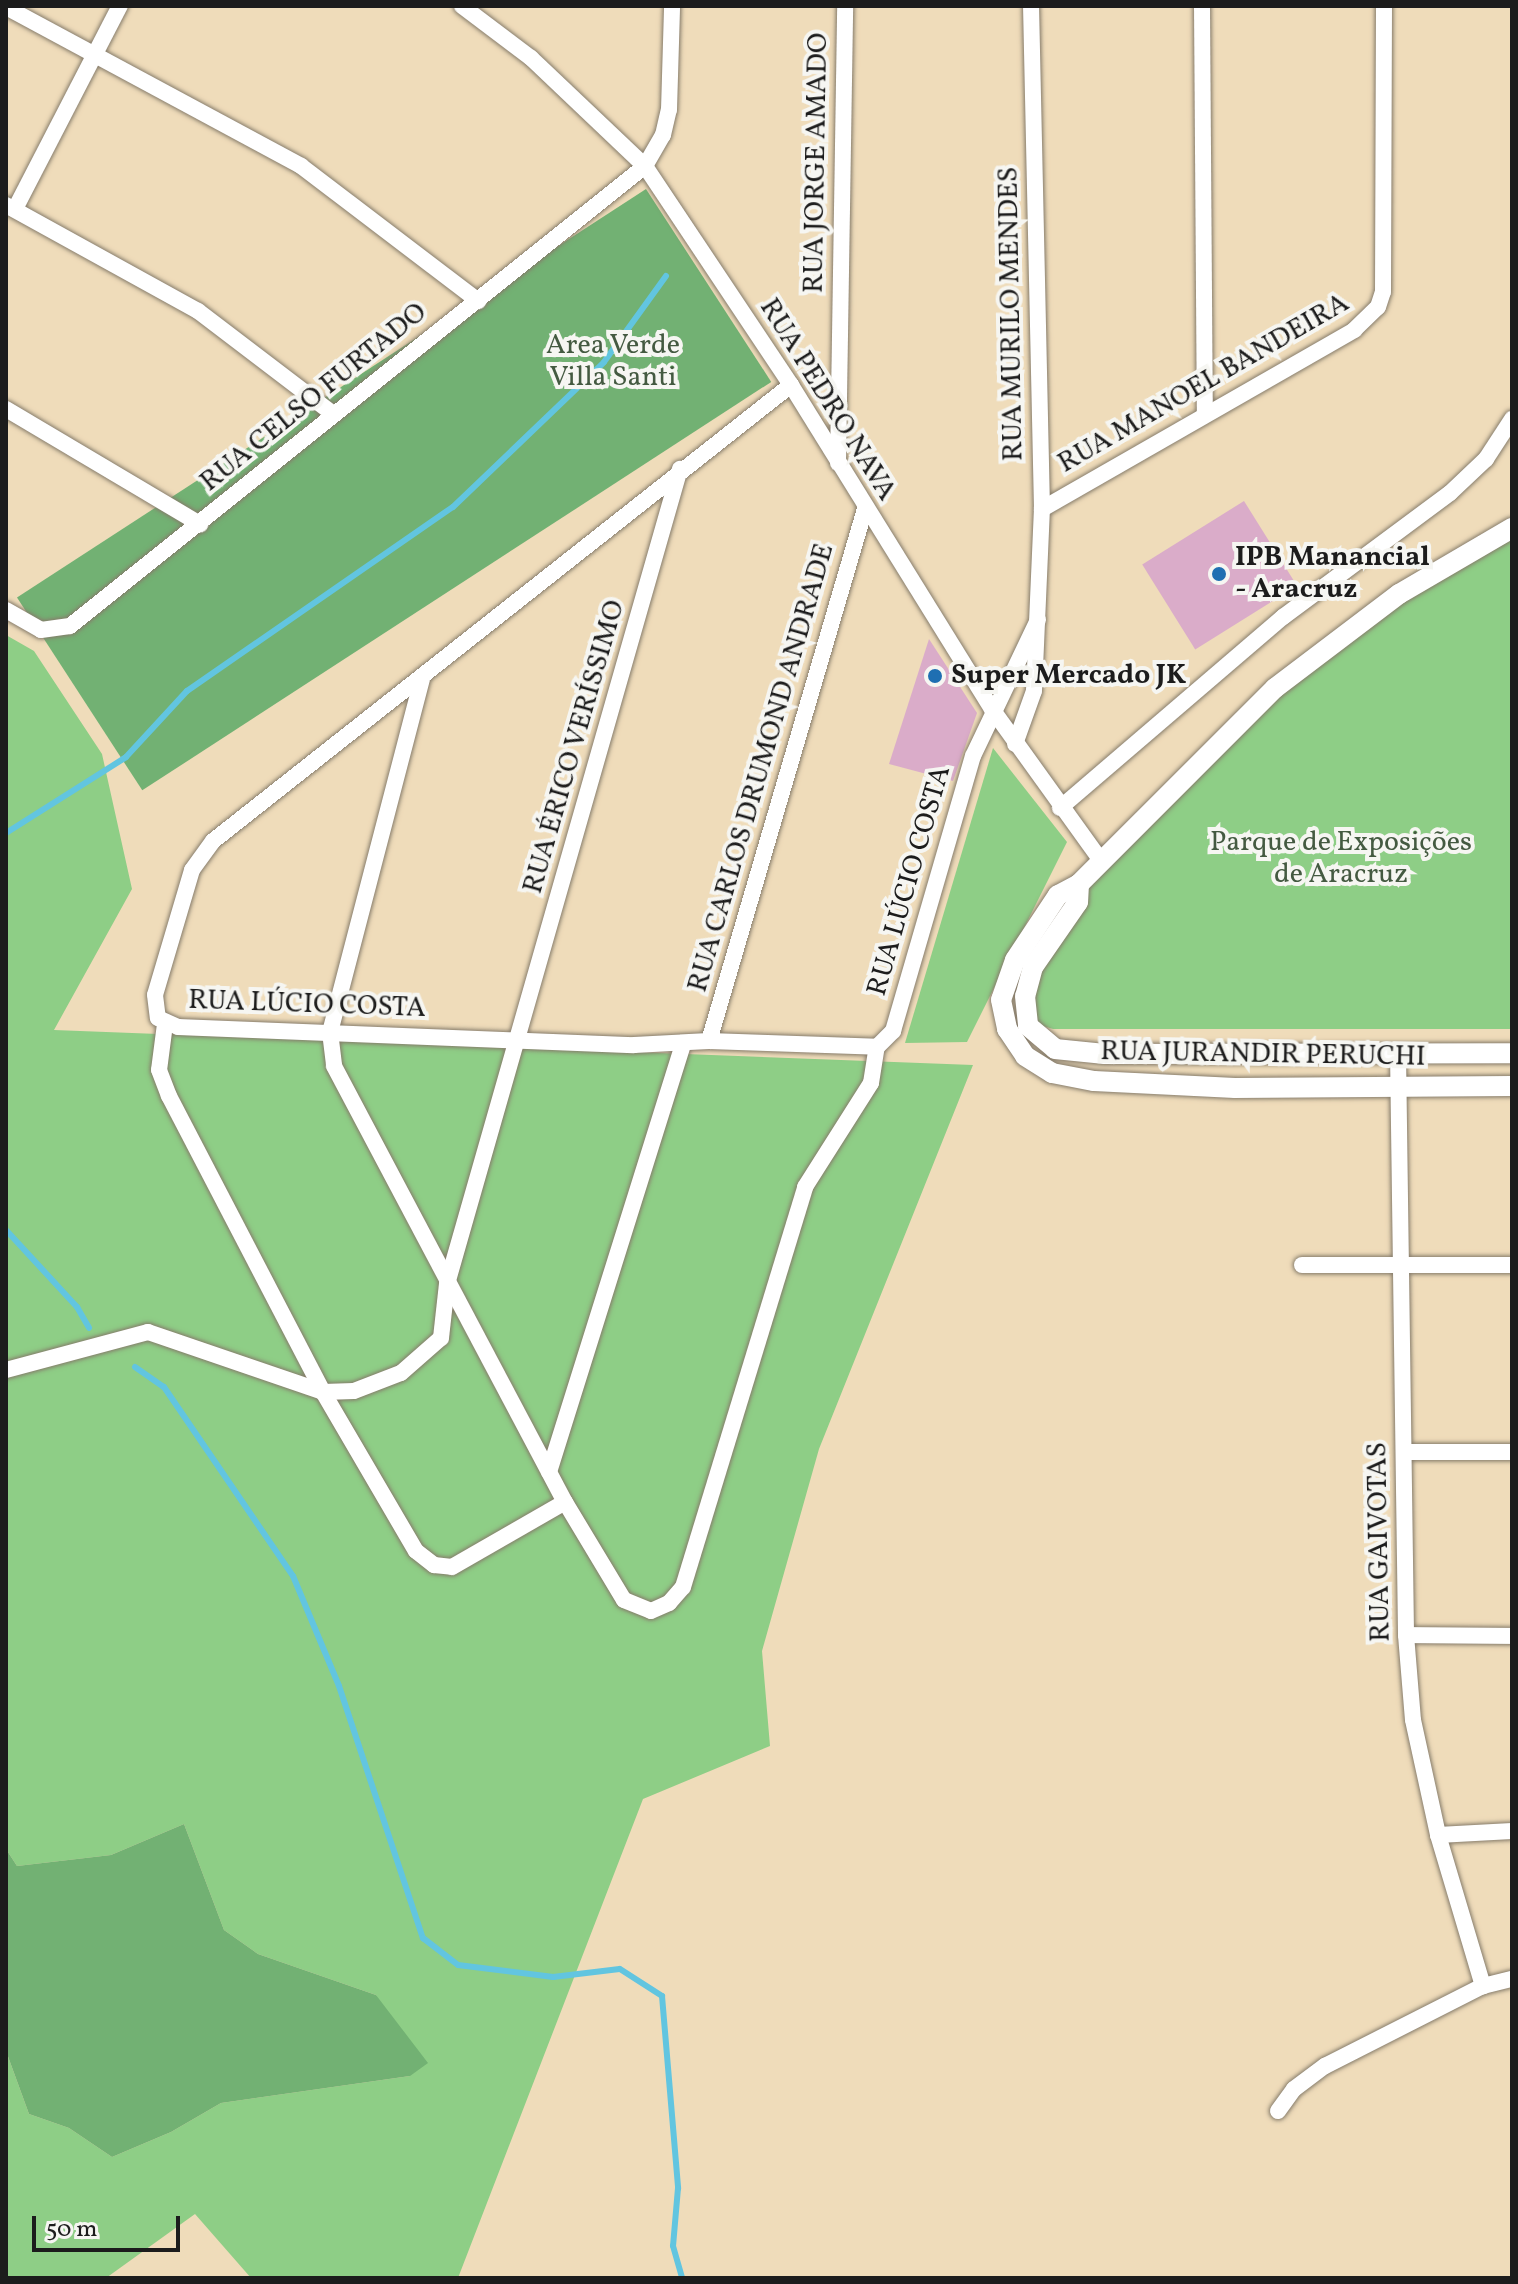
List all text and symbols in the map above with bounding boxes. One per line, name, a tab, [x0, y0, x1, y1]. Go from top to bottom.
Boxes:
street label: RUA JORGE AMADO	[798, 33, 836, 293]
street label: RUA MURILO MENDES	[993, 167, 1031, 461]
street label: RUA MANOEL BANDEIRA	[1052, 287, 1356, 481]
street label: RUA PEDRO NAVA	[751, 293, 903, 507]
street label: RUA CELSO FURTADO	[194, 296, 434, 500]
park label: Area Verde Villa Santi	[546, 329, 680, 395]
street label: RUA CARLOS DRUMOND ANDRADE	[682, 540, 842, 996]
place label: IPB Manancial - Aracruz	[1235, 541, 1430, 607]
marker: IPB Manancial - Aracruz	[1210, 565, 1228, 583]
street label: RUA ÉRICO VERÍSSIMO	[517, 596, 633, 898]
place label: Super Mercado JK	[951, 659, 1186, 693]
marker: Super Mercado JK	[926, 667, 944, 685]
street label: RUA LÚCIO COSTA	[861, 762, 959, 1000]
park label: Parque de Exposições de Aracruz	[1210, 826, 1472, 892]
street label: RUA LÚCIO COSTA	[188, 984, 426, 1026]
street label: RUA JURANDIR PERUCHI	[1100, 1035, 1426, 1075]
street label: RUA GAIVOTAS	[1361, 1442, 1399, 1642]
scale bar	[36, 2200, 184, 2250]
text: 50 m	[46, 2213, 98, 2247]

